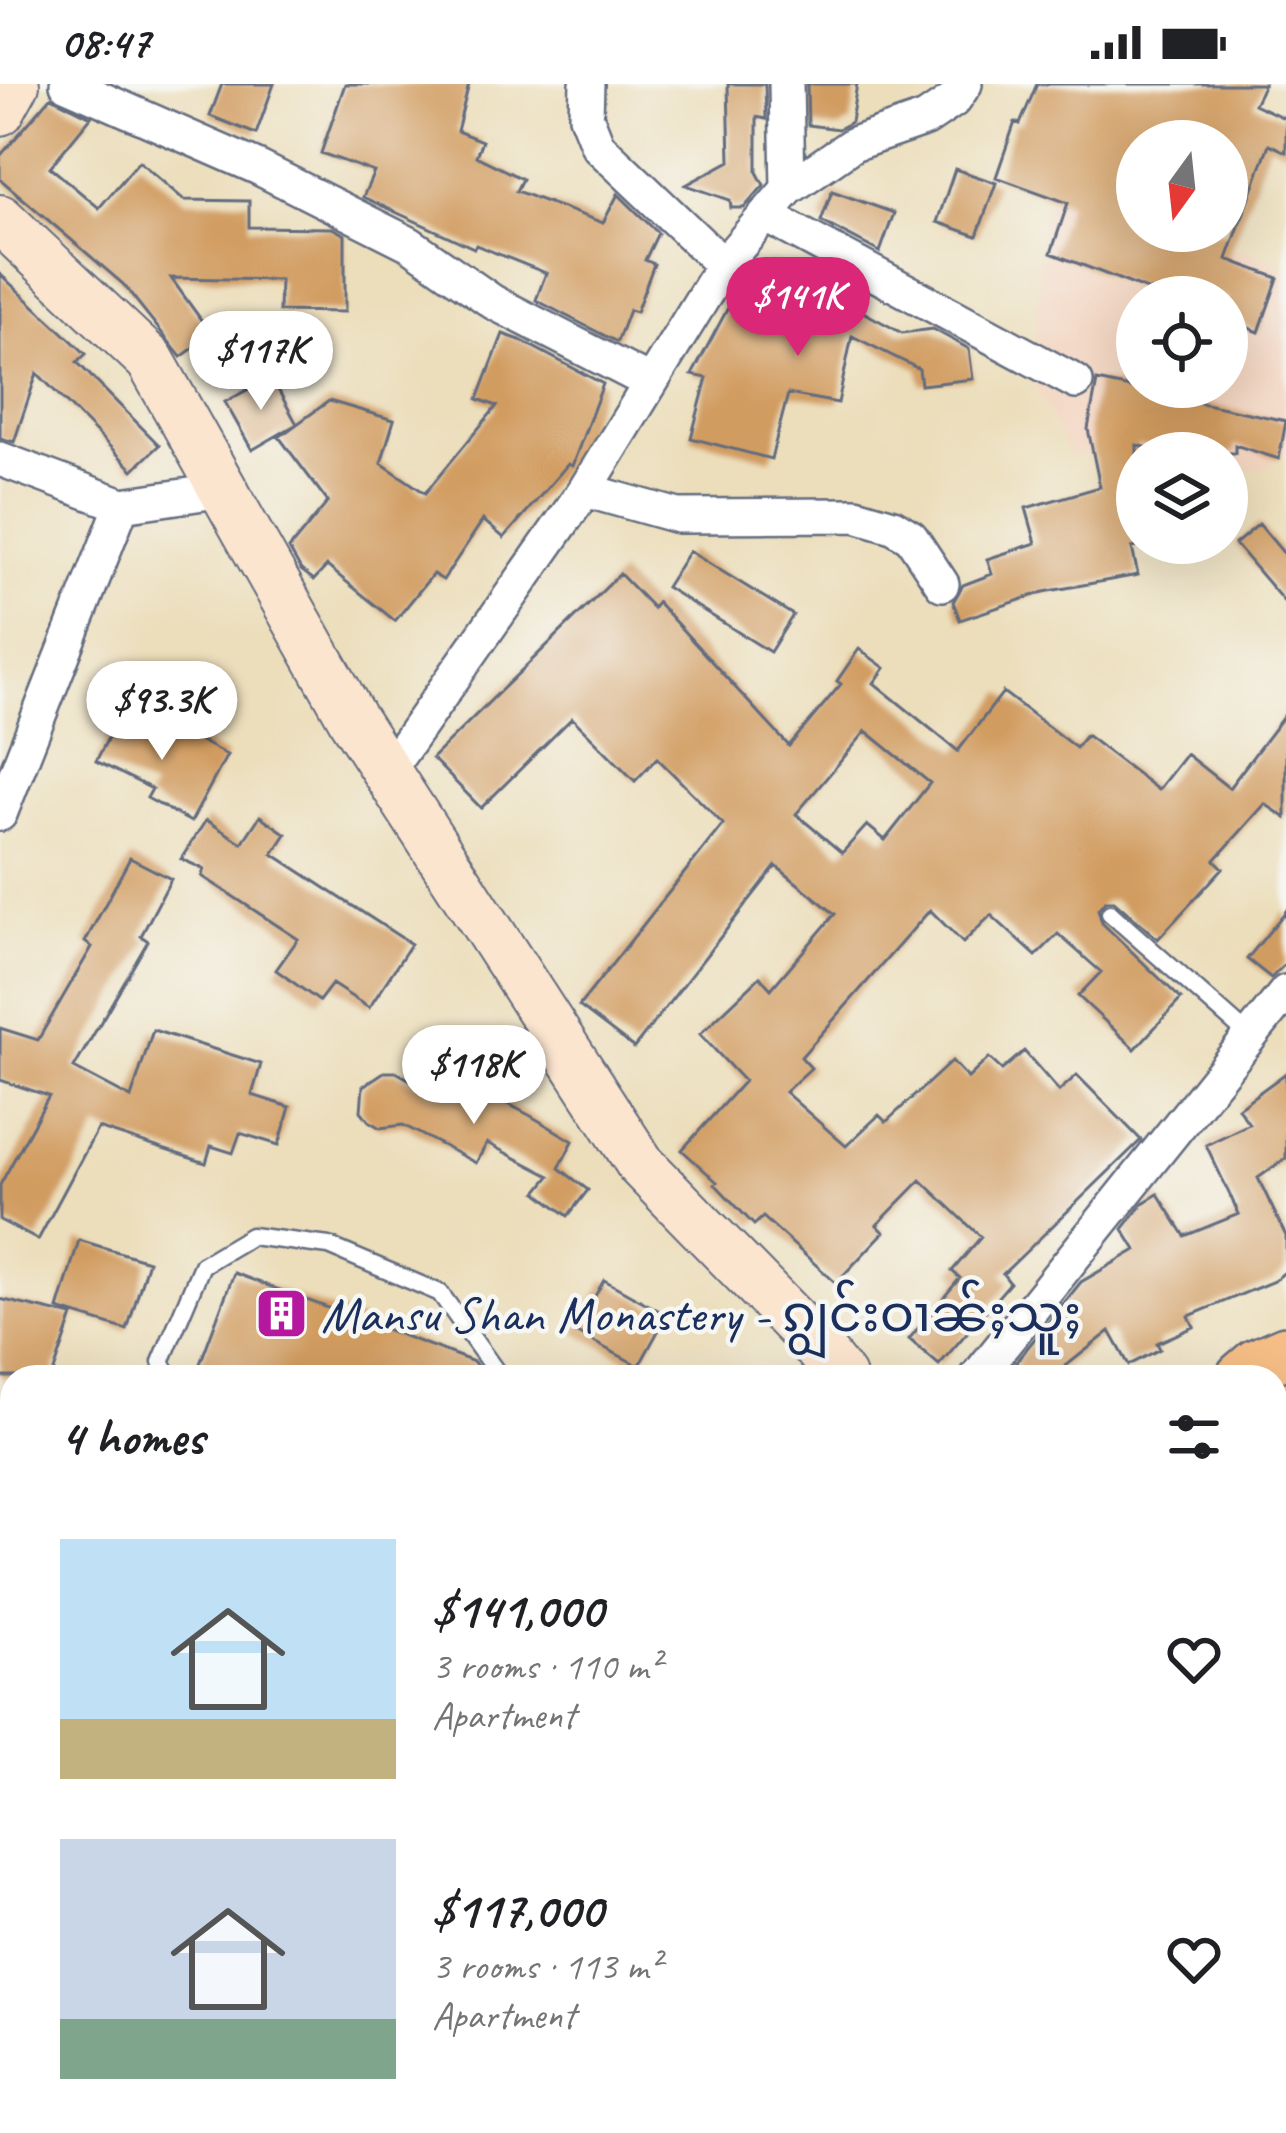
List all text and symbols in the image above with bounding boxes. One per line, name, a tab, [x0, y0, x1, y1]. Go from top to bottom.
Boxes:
text: 08:47	[60, 14, 150, 71]
north arrow	[1116, 120, 1248, 252]
map controls	[1116, 120, 1248, 564]
pin: $141K	[714, 257, 882, 359]
text: $141K	[753, 271, 843, 320]
button: locate	[1116, 276, 1248, 408]
pin: $117K	[177, 311, 345, 413]
text: $117K	[216, 325, 306, 374]
button: layers	[1116, 432, 1248, 564]
pin: $93.3K	[64, 661, 260, 763]
text: $93.3K	[113, 675, 211, 724]
pin: $118K	[390, 1025, 558, 1127]
text: $118K	[429, 1039, 519, 1088]
place label: Mansu Shan Monastery - ၵျွင်းဝၢၼ်ႈသူႈ	[321, 1279, 1082, 1359]
building icon: Mansu Shan Monastery - ၵျွင်းဝၢၼ်ႈသူႈ	[254, 1286, 310, 1342]
icon: filters	[1161, 1404, 1227, 1470]
text: 4 homes	[60, 1405, 204, 1469]
text: $141,000	[432, 1578, 603, 1642]
icon: home	[156, 1587, 300, 1731]
icon: heart	[1161, 1626, 1227, 1692]
text: 3 rooms · 110 m²	[432, 1642, 660, 1691]
text: Apartment	[432, 1691, 575, 1740]
text: $117,000	[432, 1878, 603, 1942]
icon: home	[156, 1887, 300, 2031]
icon: heart	[1161, 1926, 1227, 1992]
text: 3 rooms · 113 m²	[432, 1942, 660, 1991]
text: Apartment	[432, 1991, 575, 2040]

